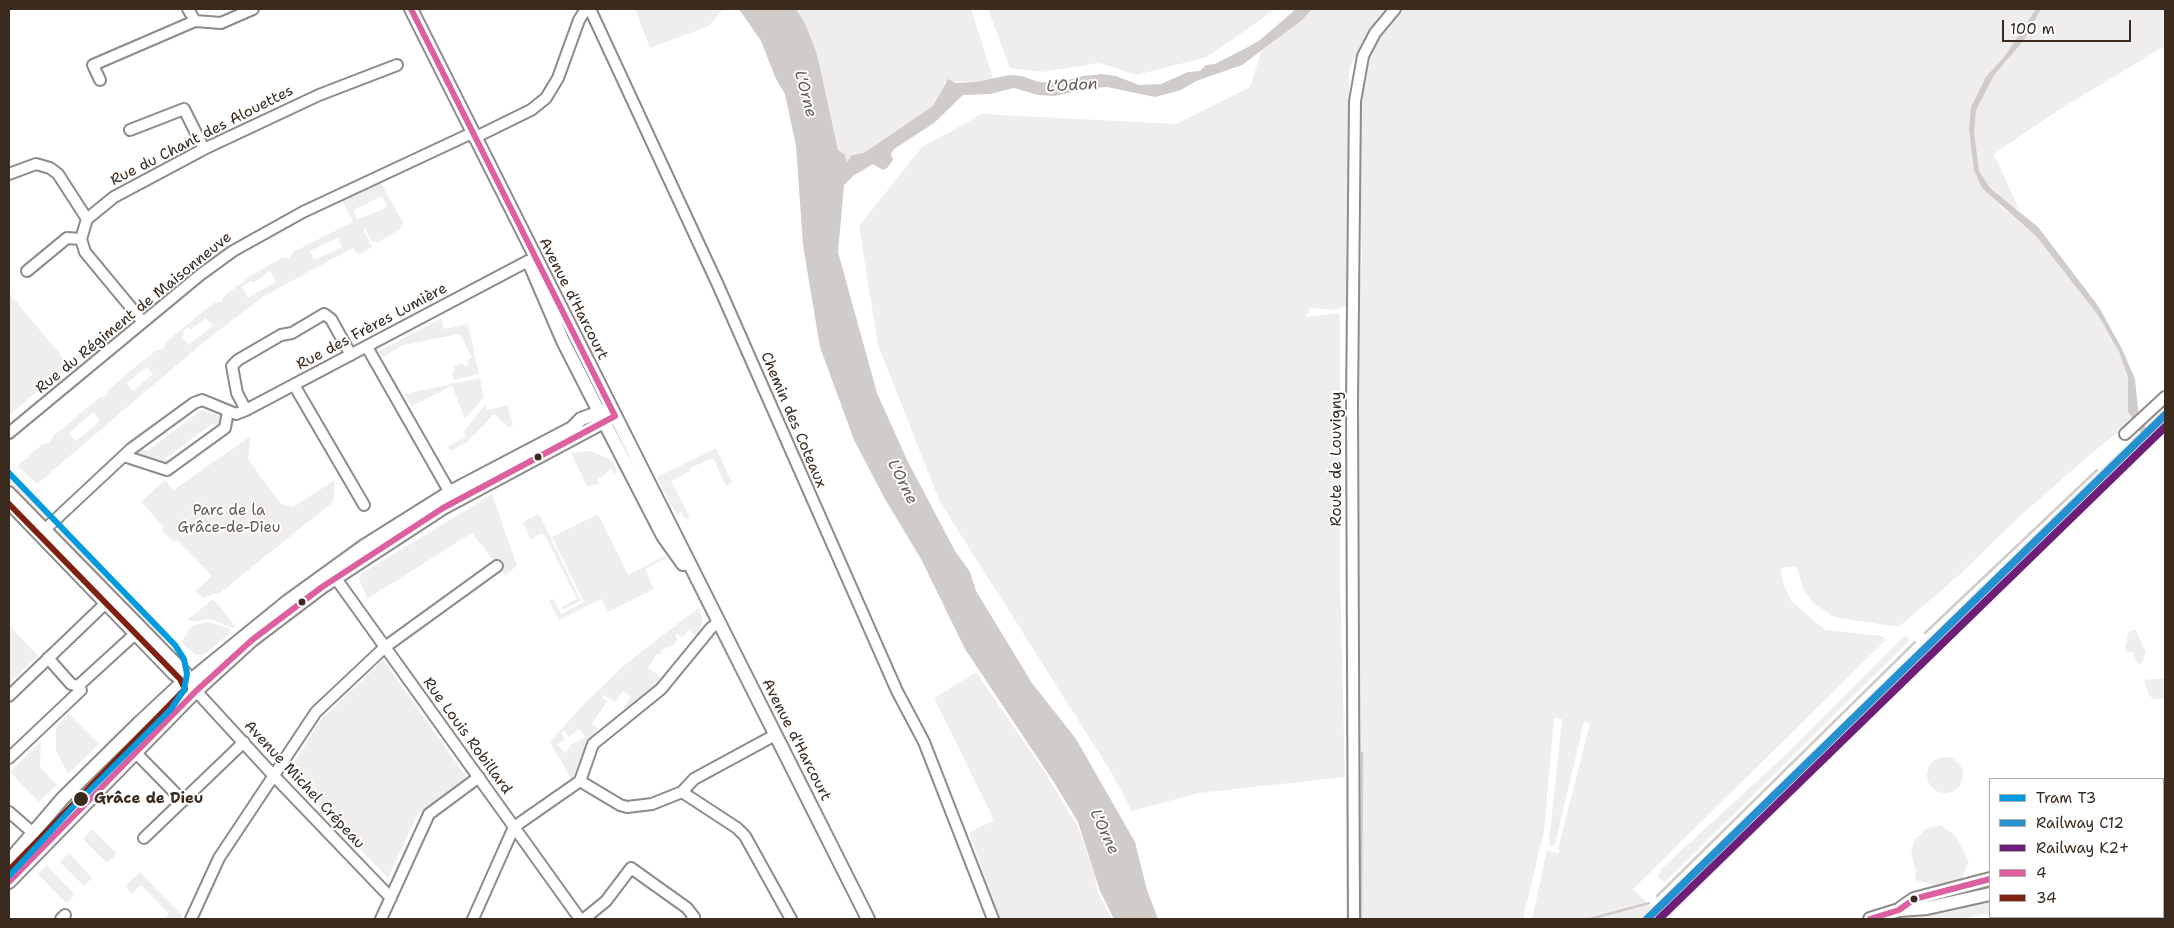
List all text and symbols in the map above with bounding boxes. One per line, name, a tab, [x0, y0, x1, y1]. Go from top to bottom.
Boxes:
scale bar	[2004, 10, 2133, 42]
text: 100 m	[2010, 19, 2055, 39]
water label: L'Orne	[790, 68, 820, 120]
water label: L'Odon	[1046, 75, 1098, 97]
street label: Rue du Chant des Alouettes	[108, 82, 296, 190]
street label: Rue du Régiment de Maisonneuve	[32, 228, 236, 398]
street label: Avenue d'Harcourt	[534, 235, 612, 363]
street label: Rue des Frères Lumière	[294, 280, 450, 374]
street label: Chemin des Coteaux	[756, 349, 830, 491]
street label: Route de Louvigny	[1328, 392, 1346, 526]
unlabelled marker	[533, 452, 543, 462]
water label: L'Orne	[883, 456, 921, 508]
park label: Parc de la Grâce-de-Dieu	[178, 502, 280, 537]
unlabelled marker	[297, 597, 307, 607]
street label: Rue Louis Robillard	[419, 674, 515, 798]
street label: Avenue d'Harcourt	[757, 676, 835, 804]
street label: Avenue Michel Crépeau	[240, 717, 368, 853]
legend	[1989, 778, 2164, 918]
text: Tram T3	[2036, 788, 2096, 808]
marker: Grâce de Dieu	[72, 790, 90, 808]
place label: Grâce de Dieu	[94, 790, 203, 808]
water label: L'Orne	[1085, 806, 1123, 858]
text: Railway C12	[2036, 813, 2124, 833]
text: Railway K2+	[2036, 838, 2129, 858]
text: 4	[2036, 863, 2047, 883]
text: 34	[2036, 888, 2056, 908]
unlabelled marker	[1909, 894, 1919, 904]

